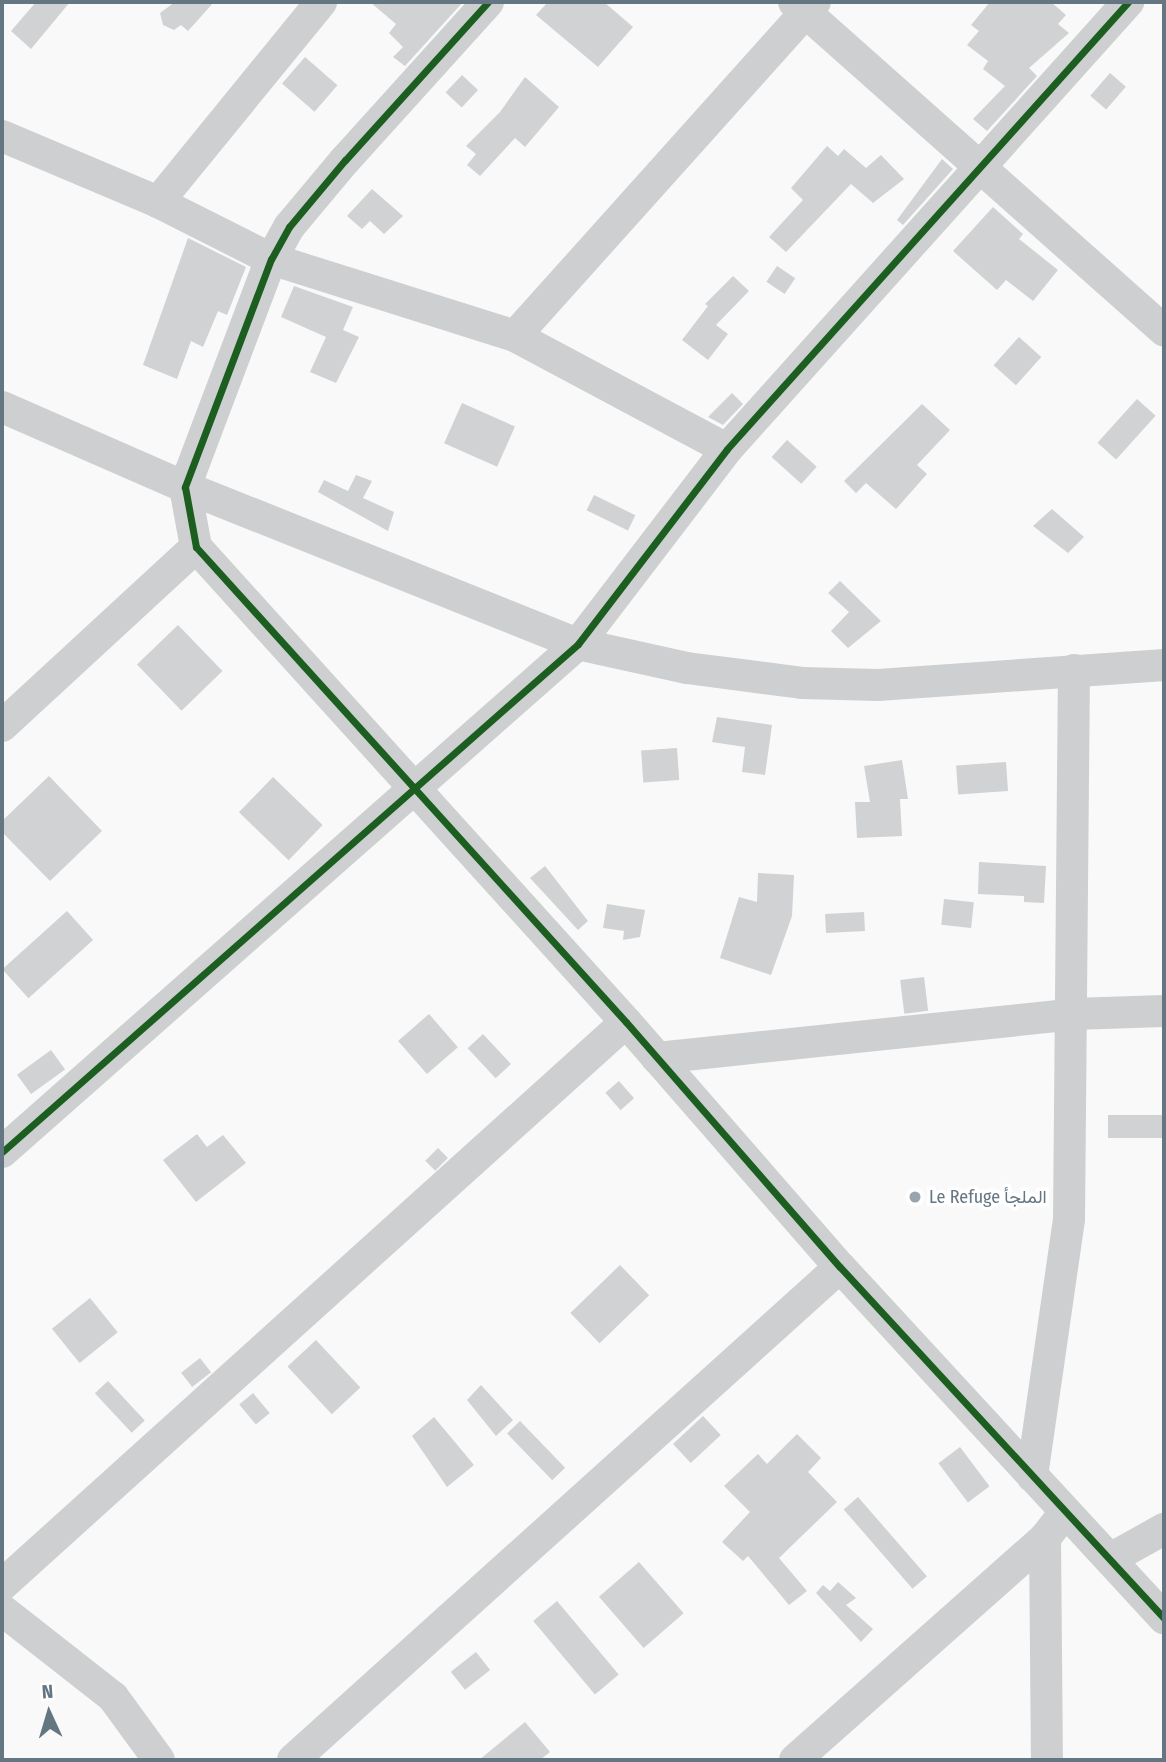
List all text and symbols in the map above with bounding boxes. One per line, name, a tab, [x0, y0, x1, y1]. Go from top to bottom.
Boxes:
place label: Le Refuge الملجأ	[929, 1186, 1047, 1208]
marker: Le Refuge الملجأ	[907, 1189, 923, 1205]
north arrow	[14, 1678, 84, 1748]
text: N	[41, 1680, 54, 1703]

